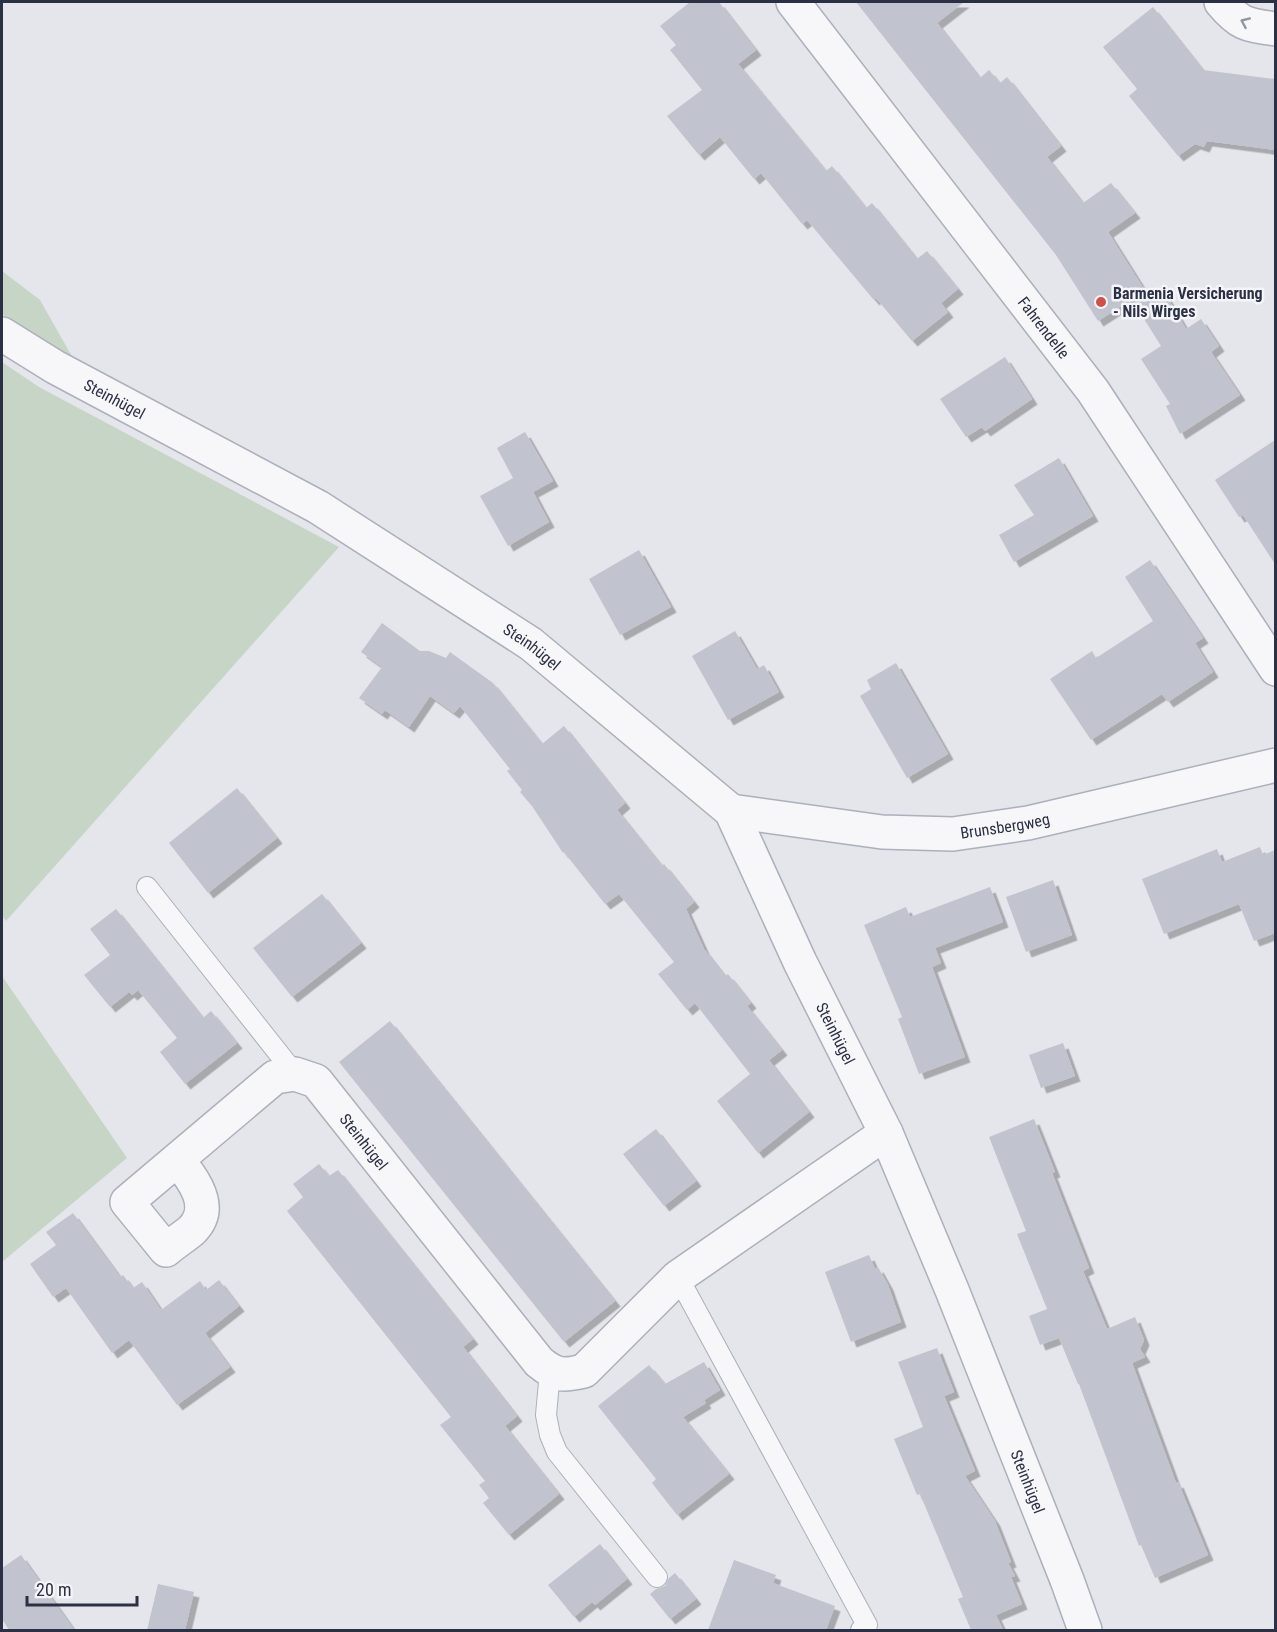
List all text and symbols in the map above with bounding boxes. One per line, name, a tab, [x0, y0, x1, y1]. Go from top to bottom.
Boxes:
one-way arrow	[1240, 17, 1251, 29]
place label: Barmenia Versicherung - Nils Wirges	[1113, 284, 1263, 321]
street label: Fahrendelle	[1014, 293, 1073, 363]
marker: Barmenia Versicherung - Nils Wirges	[1094, 295, 1108, 309]
street label: Steinhügel	[81, 375, 148, 423]
street label: Steinhügel	[500, 620, 564, 675]
street label: Brunsbergweg	[959, 809, 1052, 843]
street label: Steinhügel	[812, 1000, 859, 1067]
street label: Steinhügel	[336, 1110, 392, 1174]
street label: Steinhügel	[1006, 1447, 1049, 1516]
scale bar	[27, 1569, 136, 1607]
text: 20 m	[36, 1579, 71, 1600]

